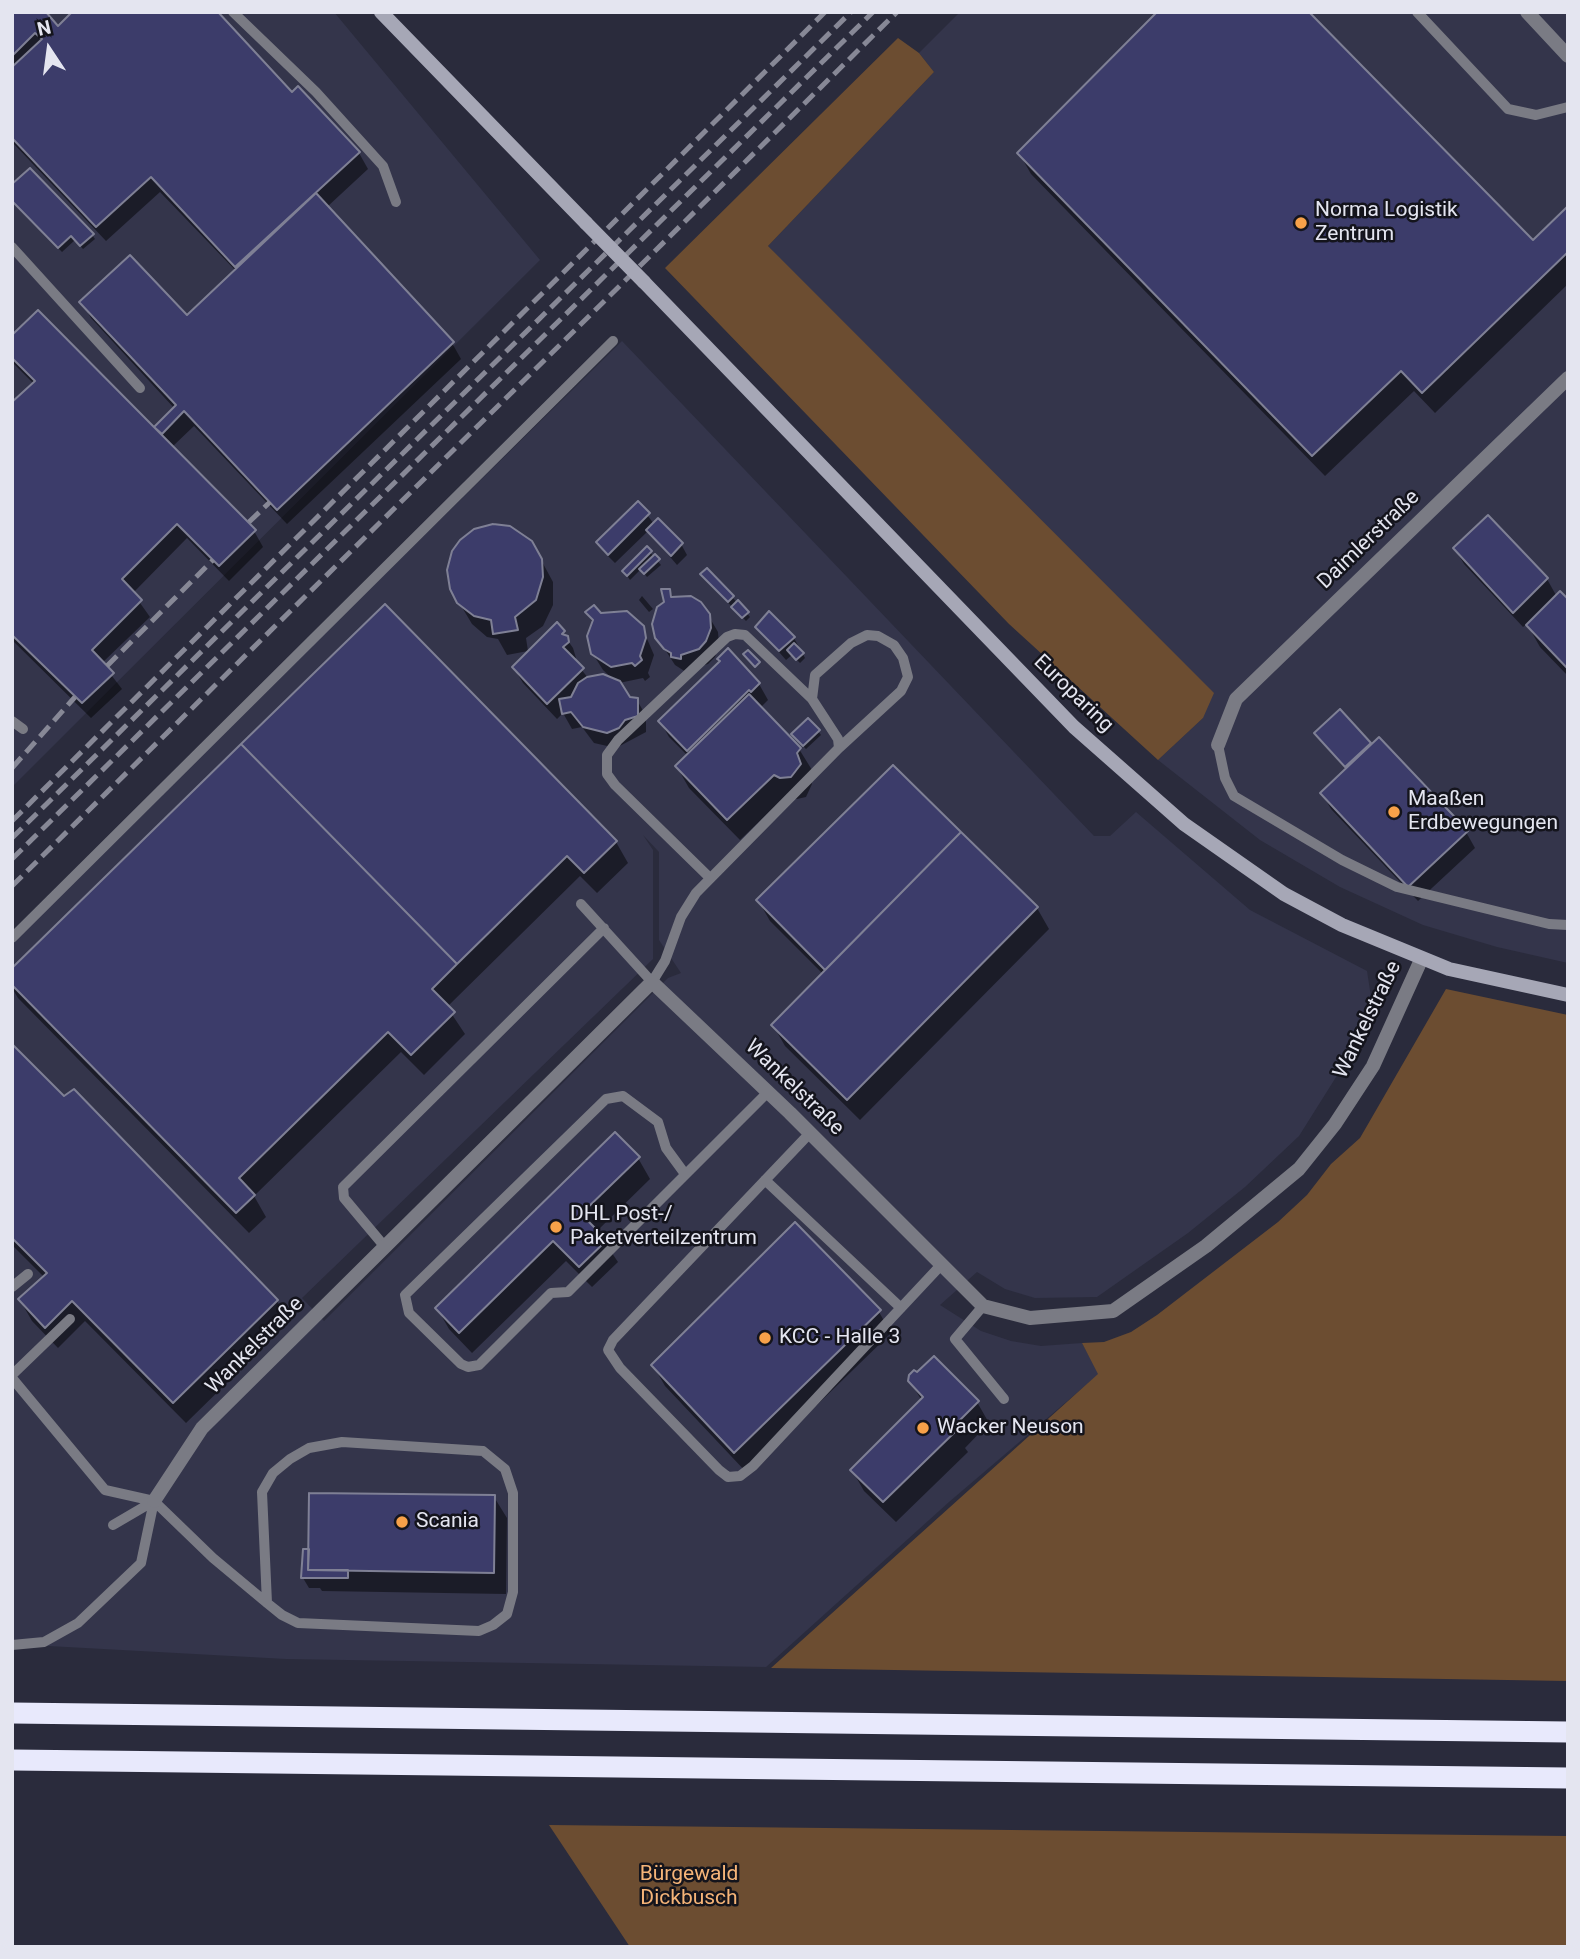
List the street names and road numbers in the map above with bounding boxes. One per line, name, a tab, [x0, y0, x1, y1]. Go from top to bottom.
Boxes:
street label: Daimlerstraße	[1313, 485, 1425, 595]
street label: Europaring	[1028, 650, 1118, 738]
street label: Wankelstraße	[1329, 957, 1407, 1083]
street label: Wankelstraße	[739, 1035, 849, 1141]
street label: Wankelstraße	[201, 1292, 309, 1400]

